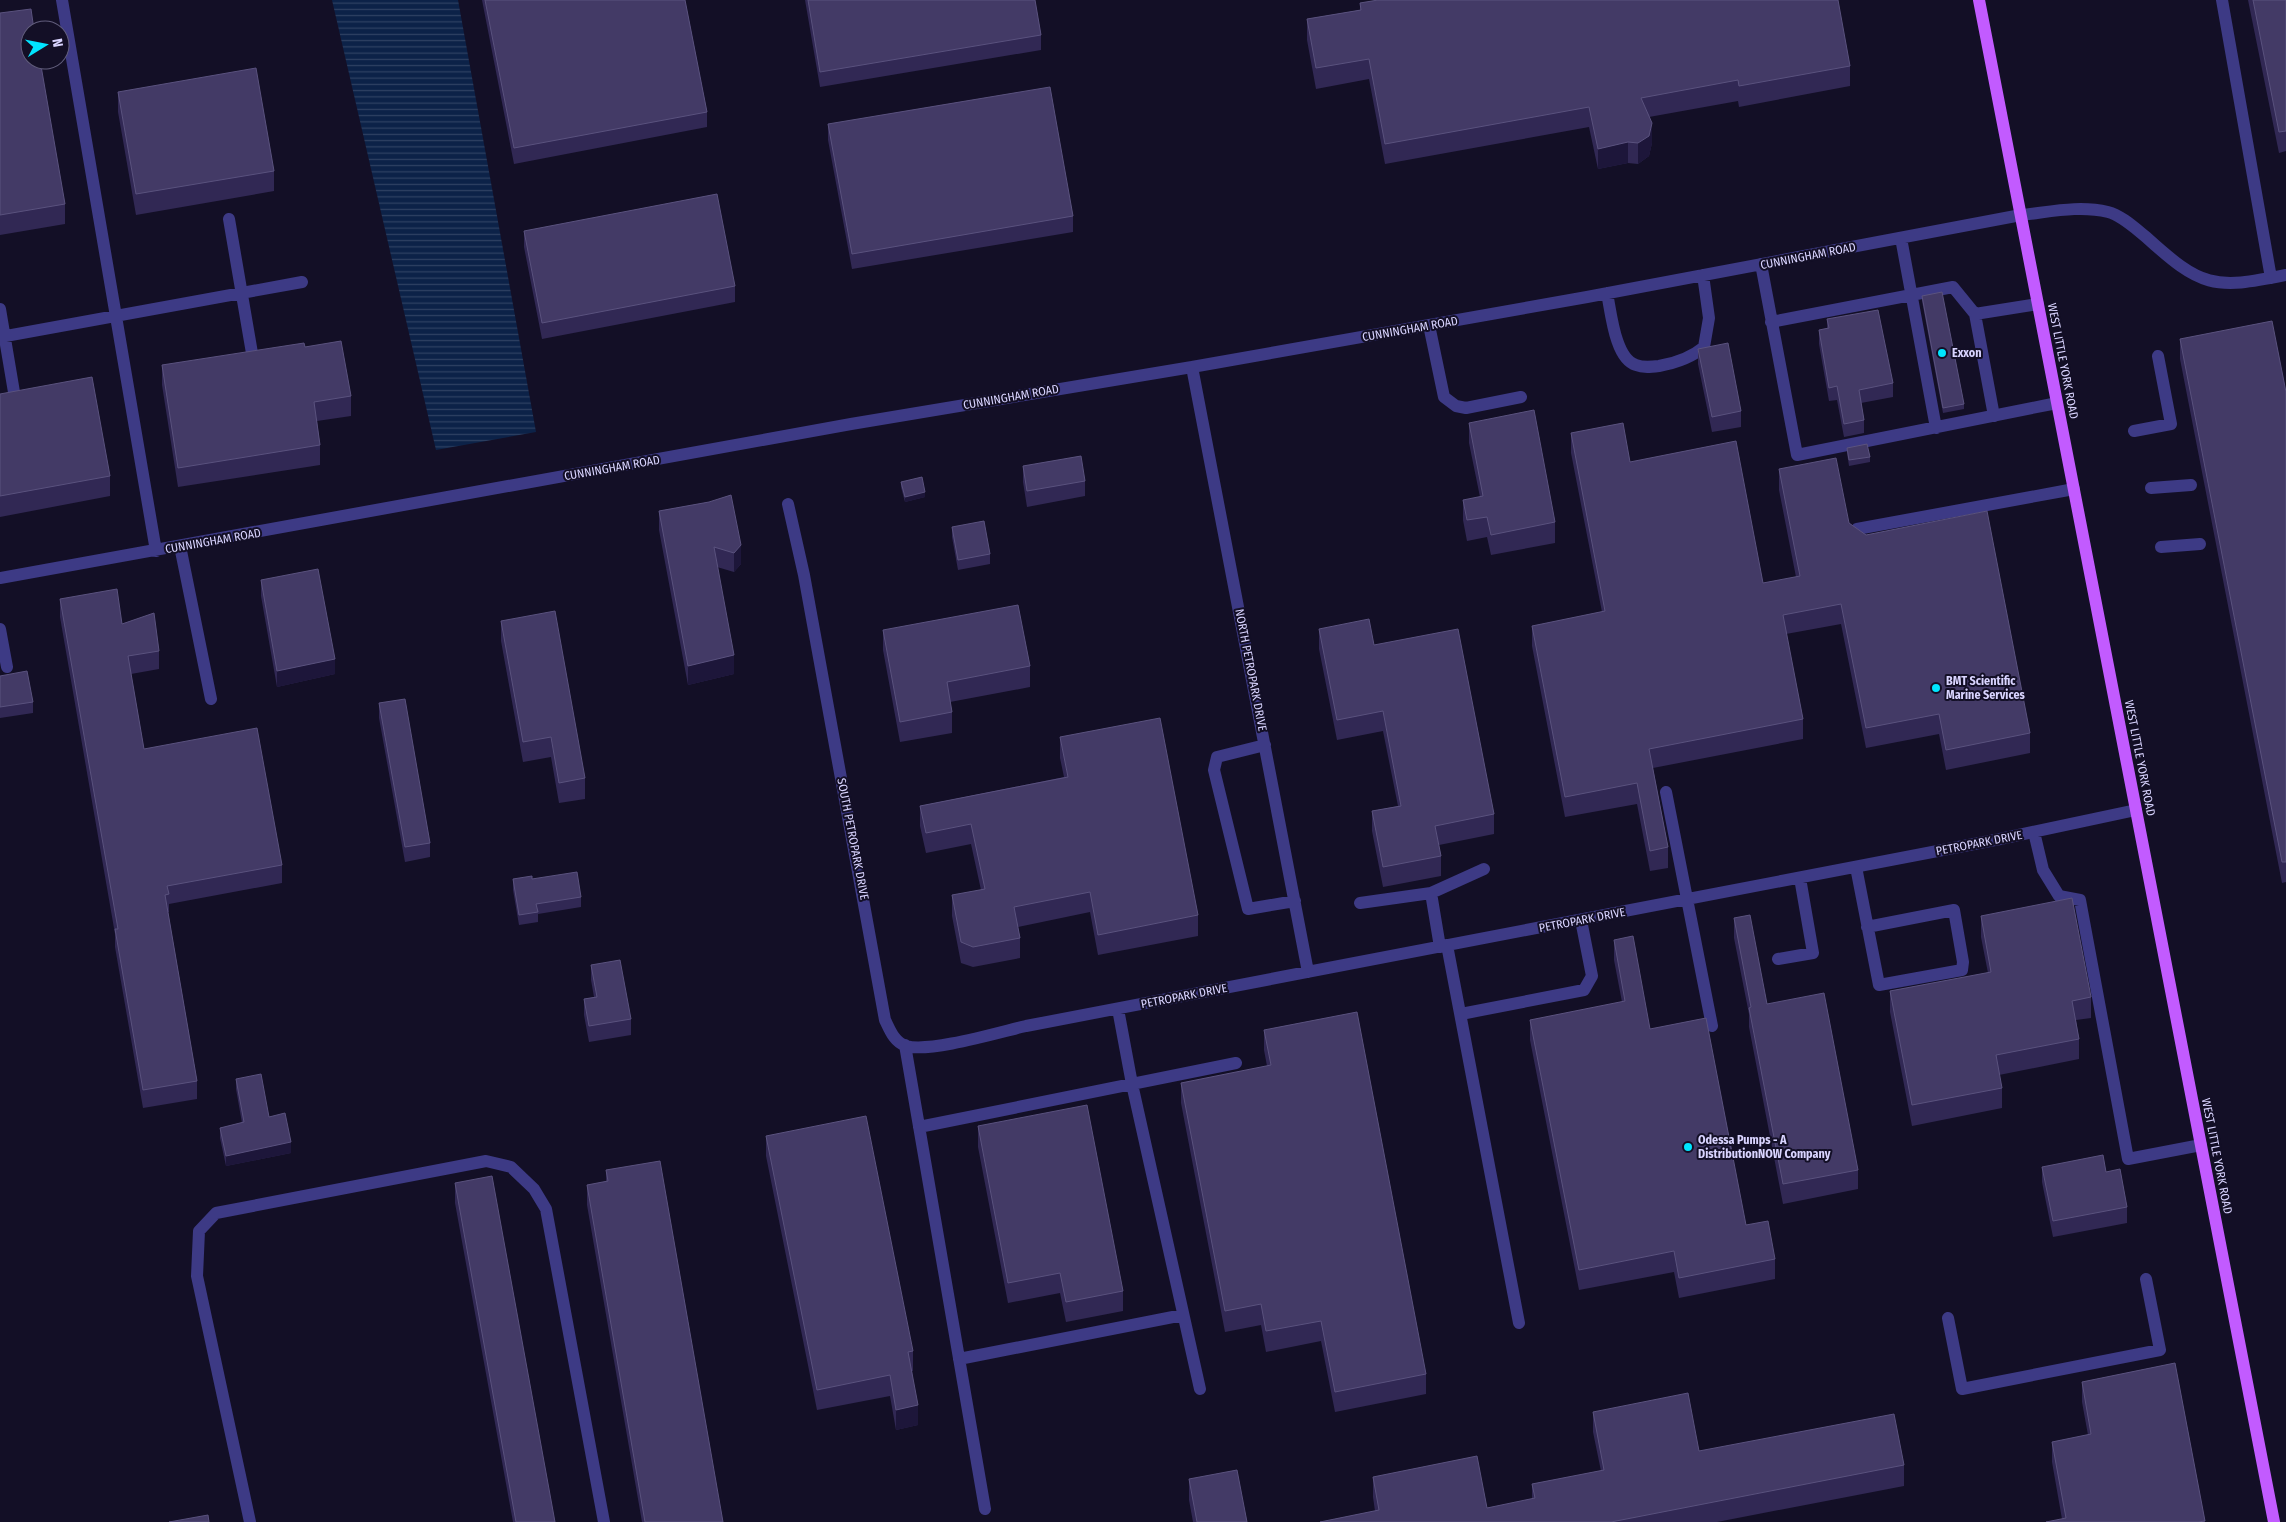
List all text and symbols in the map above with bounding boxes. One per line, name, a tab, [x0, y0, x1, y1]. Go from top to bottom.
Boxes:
north arrow	[20, 20, 70, 70]
text: N	[48, 37, 66, 48]
street label: CUNNINGHAM ROAD	[1759, 240, 1857, 272]
street label: WEST LITTLE YORK ROAD	[2045, 302, 2081, 420]
street label: CUNNINGHAM ROAD	[1361, 314, 1459, 344]
place label: Exxon	[1952, 346, 1981, 360]
marker: Exxon	[1936, 347, 1948, 359]
street label: CUNNINGHAM ROAD	[962, 382, 1060, 412]
street label: CUNNINGHAM ROAD	[563, 453, 661, 483]
street label: CUNNINGHAM ROAD	[164, 526, 262, 556]
street label: NORTH PETROPARK DRIVE	[1232, 608, 1270, 733]
place label: BMT Scientific Marine Services	[1946, 674, 2026, 702]
marker: BMT Scientific Marine Services	[1930, 682, 1942, 694]
street label: WEST LITTLE YORK ROAD	[2122, 699, 2158, 817]
street label: SOUTH PETROPARK DRIVE	[834, 777, 872, 901]
street label: PETROPARK DRIVE	[1935, 828, 2024, 858]
street label: PETROPARK DRIVE	[1538, 905, 1627, 935]
street label: PETROPARK DRIVE	[1140, 981, 1229, 1011]
street label: WEST LITTLE YORK ROAD	[2199, 1097, 2235, 1215]
place label: Odessa Pumps - A DistributionNOW Company	[1698, 1133, 1831, 1161]
marker: Odessa Pumps - A DistributionNOW Company	[1682, 1141, 1694, 1153]

